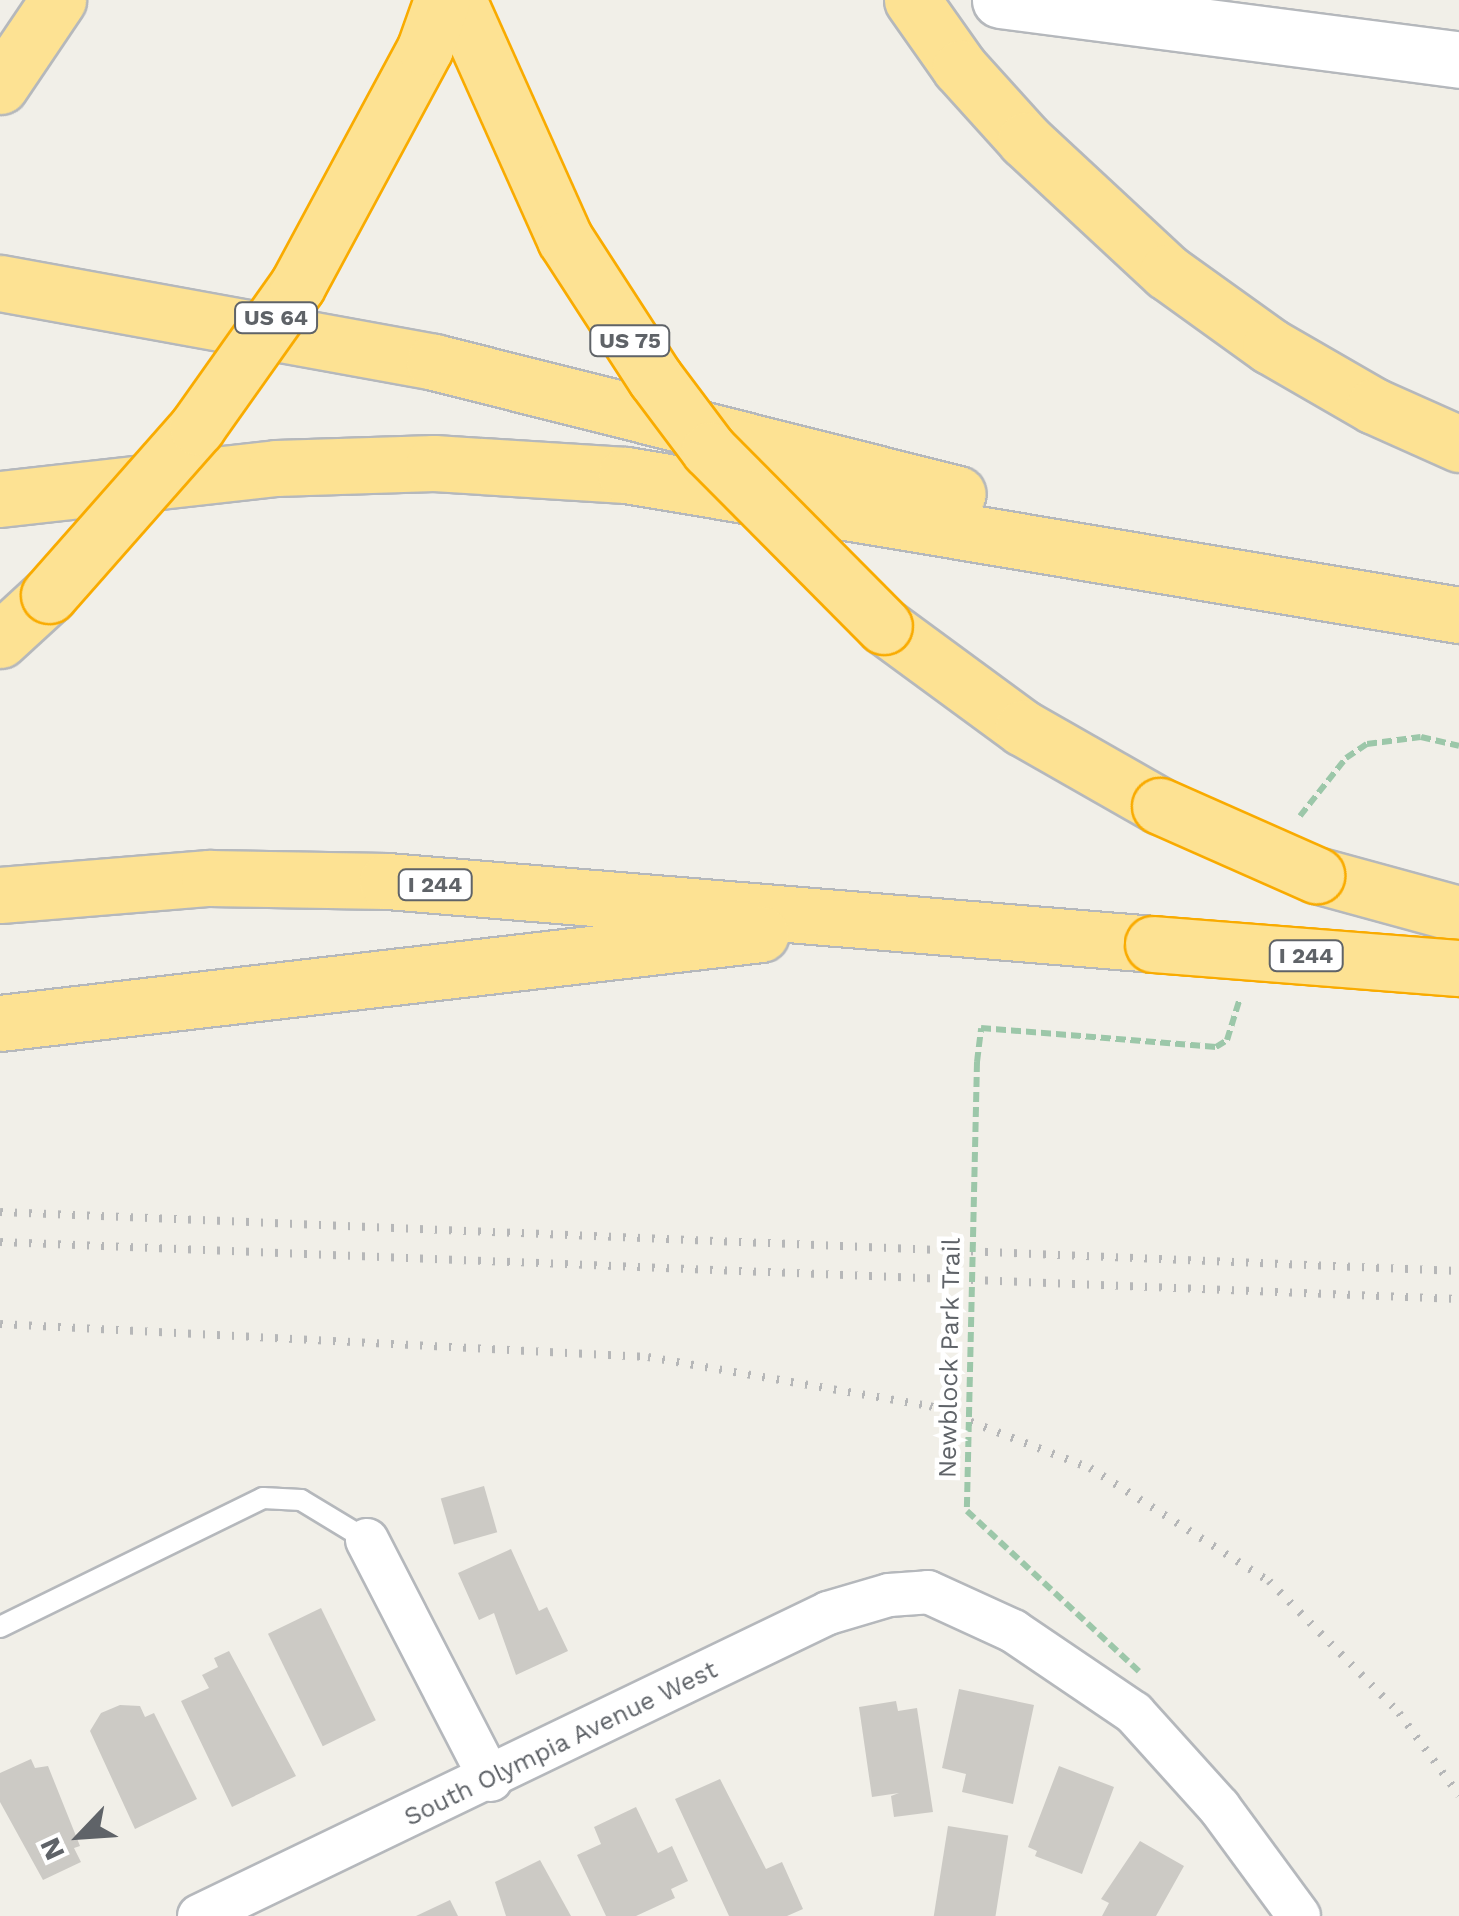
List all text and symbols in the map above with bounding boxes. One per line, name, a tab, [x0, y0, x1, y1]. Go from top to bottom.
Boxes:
road number: US 64	[234, 301, 318, 335]
road number: US 75	[588, 324, 672, 358]
road number: I 244	[398, 868, 472, 902]
road number: I 244	[1268, 939, 1344, 973]
street label: Newblock Park Trail	[933, 1237, 967, 1479]
street label: South Olympia Avenue West	[399, 1655, 723, 1833]
north arrow	[30, 1786, 130, 1886]
text: N	[33, 1833, 72, 1865]

